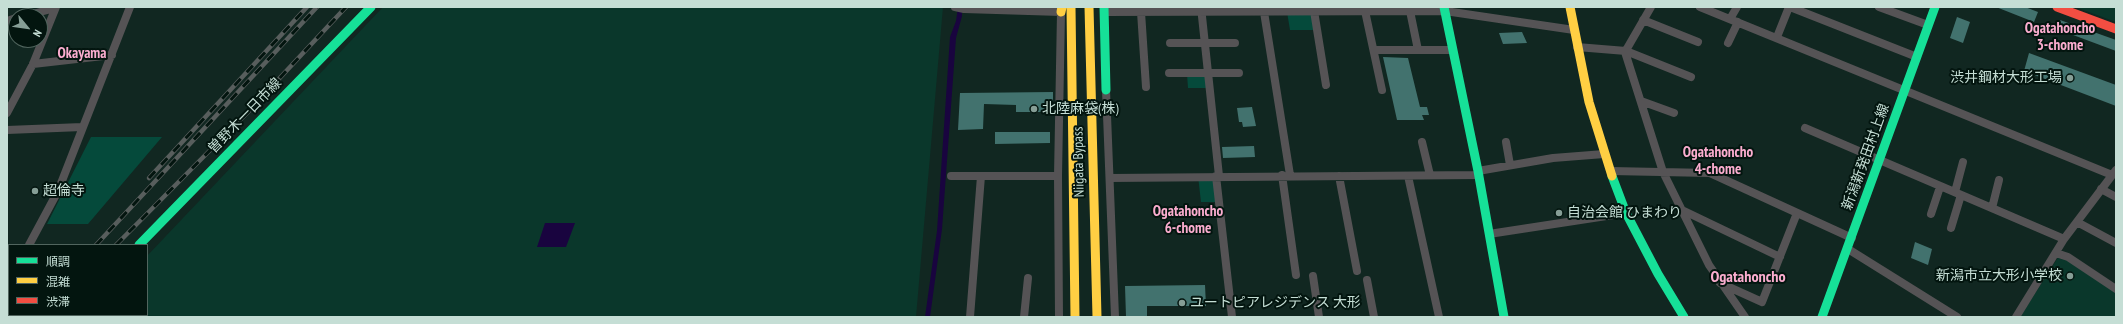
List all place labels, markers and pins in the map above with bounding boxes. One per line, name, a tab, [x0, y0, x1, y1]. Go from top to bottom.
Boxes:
place label: 渋井鋼材大形工場	[1950, 70, 2062, 86]
marker: 渋井鋼材大形工場	[2065, 73, 2075, 83]
place label: 北陸麻袋(株)	[1042, 101, 1119, 117]
marker: 北陸麻袋(株)	[1029, 104, 1039, 114]
place label: 超倫寺	[43, 183, 85, 199]
marker: 超倫寺	[30, 186, 40, 196]
place label: 自治会館 ひまわり	[1567, 205, 1682, 221]
marker: 自治会館 ひまわり	[1554, 208, 1564, 218]
place label: 新潟市立大形小学校	[1936, 268, 2062, 284]
marker: 新潟市立大形小学校	[2065, 271, 2075, 281]
place label: ユートピアレジデンス 大形	[1190, 295, 1361, 311]
marker: ユートピアレジデンス 大形	[1177, 298, 1187, 308]

